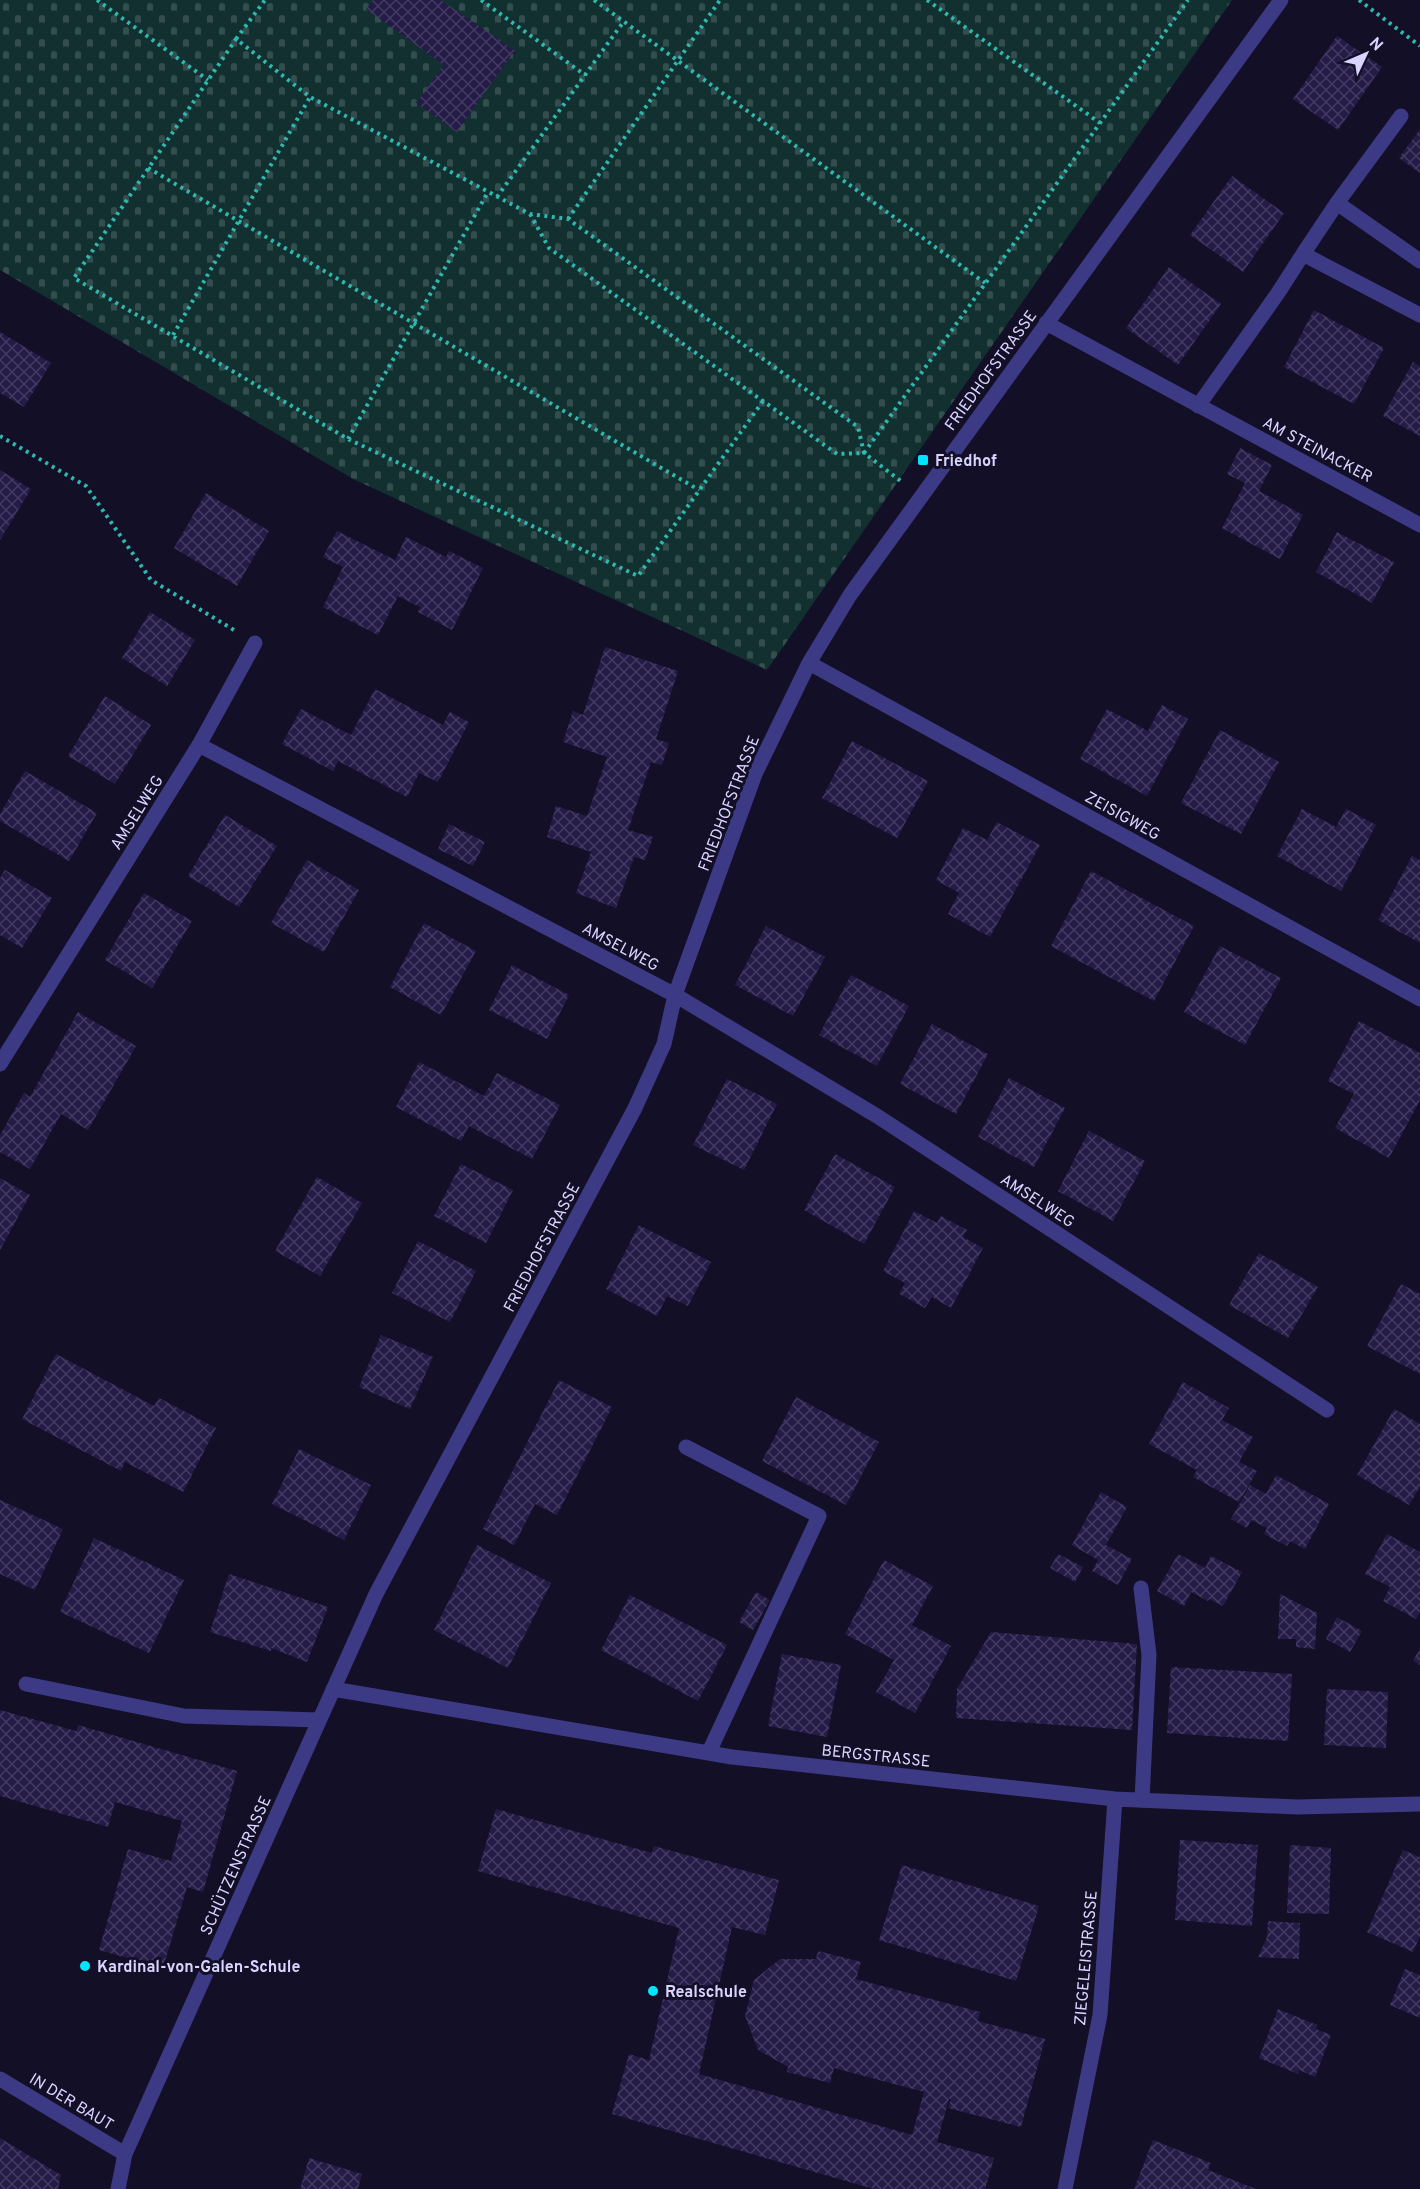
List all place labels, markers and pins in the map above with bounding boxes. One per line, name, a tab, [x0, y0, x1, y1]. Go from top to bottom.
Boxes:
place label: Friedhof	[935, 452, 997, 472]
marker: Friedhof	[916, 453, 930, 467]
place label: Kardinal-von-Galen-Schule	[97, 1958, 300, 1978]
marker: Kardinal-von-Galen-Schule	[78, 1959, 92, 1973]
place label: Realschule	[665, 1983, 747, 2003]
marker: Realschule	[646, 1984, 660, 1998]

